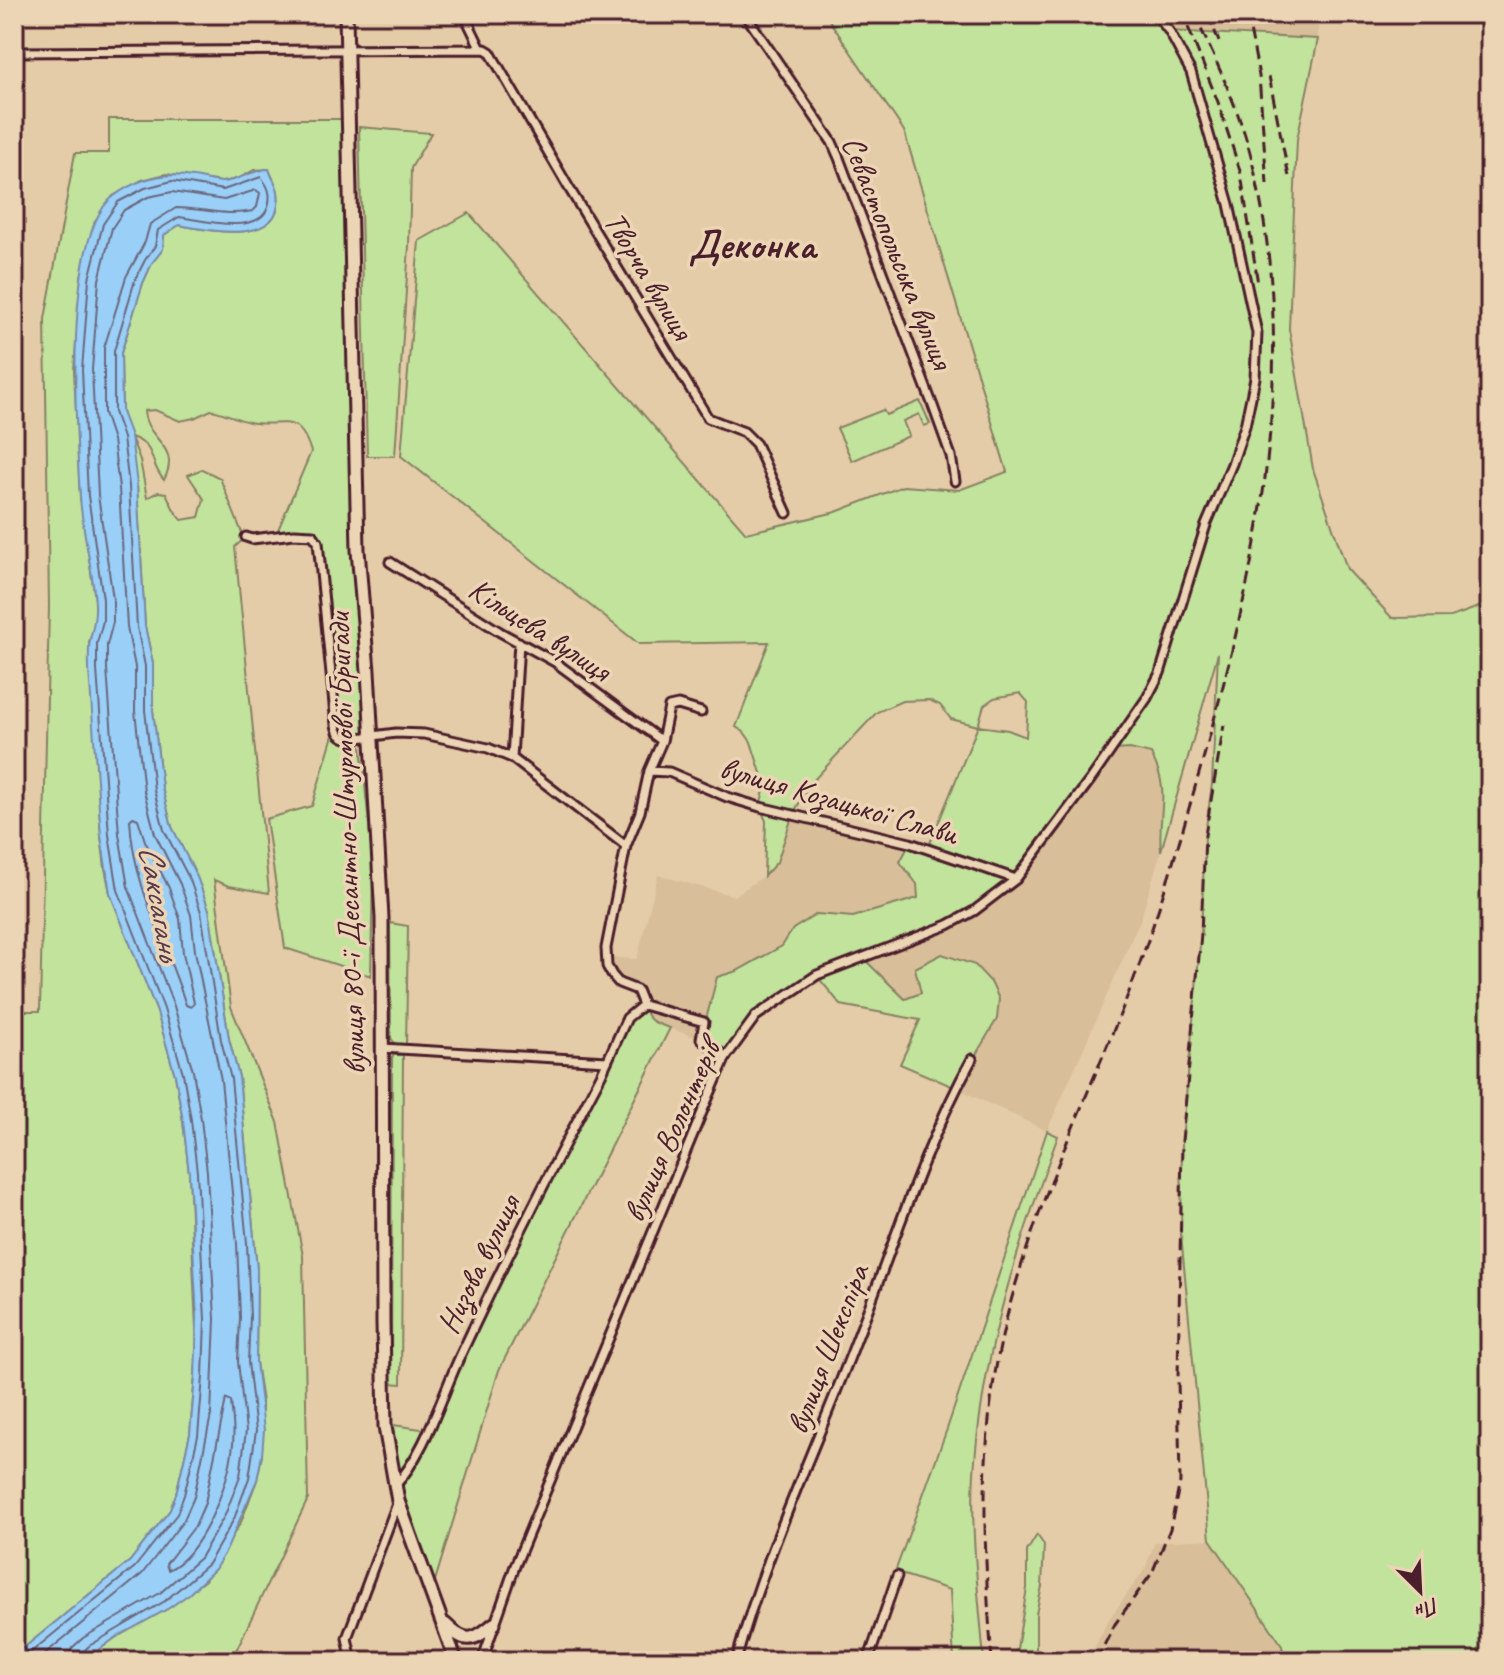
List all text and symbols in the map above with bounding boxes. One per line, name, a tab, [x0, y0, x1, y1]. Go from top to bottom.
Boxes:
street label: Севастопольська вулиця	[832, 130, 964, 376]
street label: Творча вулиця	[595, 204, 704, 348]
district label: Деконка	[689, 220, 819, 270]
street label: Кільцева вулиця	[461, 568, 620, 692]
street label: вулиця 80-ї Десантно-Штурмової Бригади	[318, 610, 375, 1076]
street label: вулиця Козацької Слави	[715, 747, 964, 855]
water label: Саксагань	[129, 842, 193, 967]
street label: вулиця Волонтерів	[613, 1027, 733, 1228]
street label: Низова вулиця	[427, 1186, 530, 1340]
street label: вулиця Шекспіра	[776, 1257, 879, 1440]
north arrow	[1380, 1551, 1460, 1631]
text: Пн	[1410, 1591, 1444, 1626]

